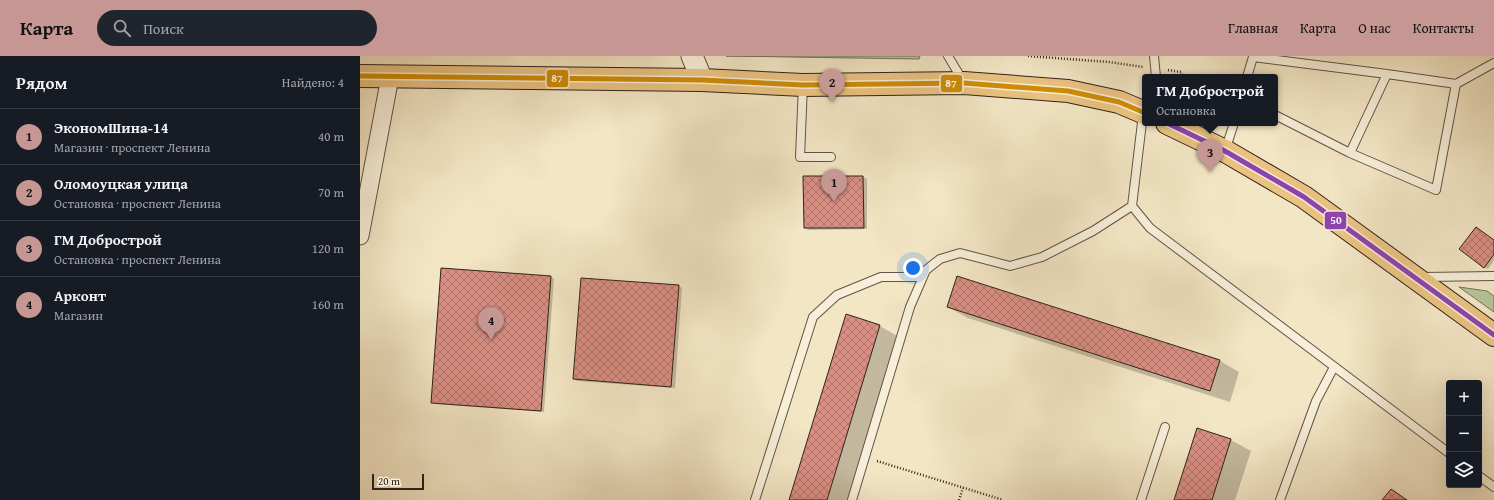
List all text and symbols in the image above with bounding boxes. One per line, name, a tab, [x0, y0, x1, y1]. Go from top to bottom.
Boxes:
search box	[97, 10, 377, 46]
text: Карта	[20, 14, 73, 42]
icon: search	[111, 17, 133, 39]
text: Поиск	[143, 18, 184, 39]
text: Главная	[1228, 18, 1278, 38]
text: Карта	[1300, 18, 1336, 38]
text: О нас	[1358, 18, 1391, 38]
text: Контакты	[1413, 18, 1474, 38]
line badge: 87	[546, 69, 569, 88]
pin: 2	[819, 69, 845, 102]
text: Рядом	[16, 70, 67, 95]
text: 87	[551, 70, 563, 86]
text: Найдено: 4	[282, 73, 344, 92]
line badge: 87	[940, 74, 963, 93]
popup	[1142, 74, 1278, 126]
text: 87	[945, 75, 957, 91]
text: ГМ Добрострой	[1156, 80, 1264, 101]
text: Остановка	[1156, 101, 1216, 120]
text: ЭкономШина-14	[54, 117, 169, 138]
text: 1	[26, 127, 32, 146]
text: 40 m	[318, 127, 344, 146]
text: Магазин · проспект Ленина	[54, 138, 210, 157]
pin: 3	[1197, 139, 1223, 172]
pin: 1	[821, 169, 847, 202]
text: Оломоуцкая улица	[54, 173, 188, 194]
text: 2	[26, 183, 32, 202]
text: 70 m	[318, 183, 344, 202]
text: Остановка · проспект Ленина	[54, 194, 221, 213]
line badge: 50	[1324, 211, 1347, 230]
text: 50	[1330, 212, 1342, 228]
text: ГМ Добрострой	[54, 229, 162, 250]
text: 3	[26, 239, 32, 258]
text: 120 m	[312, 239, 344, 258]
text: Остановка · проспект Ленина	[54, 250, 221, 269]
your location	[903, 258, 923, 278]
text: Арконт	[54, 285, 106, 306]
text: 4	[26, 295, 32, 314]
text: 160 m	[312, 295, 344, 314]
text: Магазин	[54, 306, 103, 325]
pin: 4	[478, 307, 504, 340]
map controls	[1446, 380, 1482, 488]
button: +	[1446, 380, 1482, 416]
button: −	[1446, 416, 1482, 452]
button: layers	[1446, 452, 1482, 488]
scale bar	[372, 472, 424, 491]
text: 20 m	[378, 473, 400, 489]

